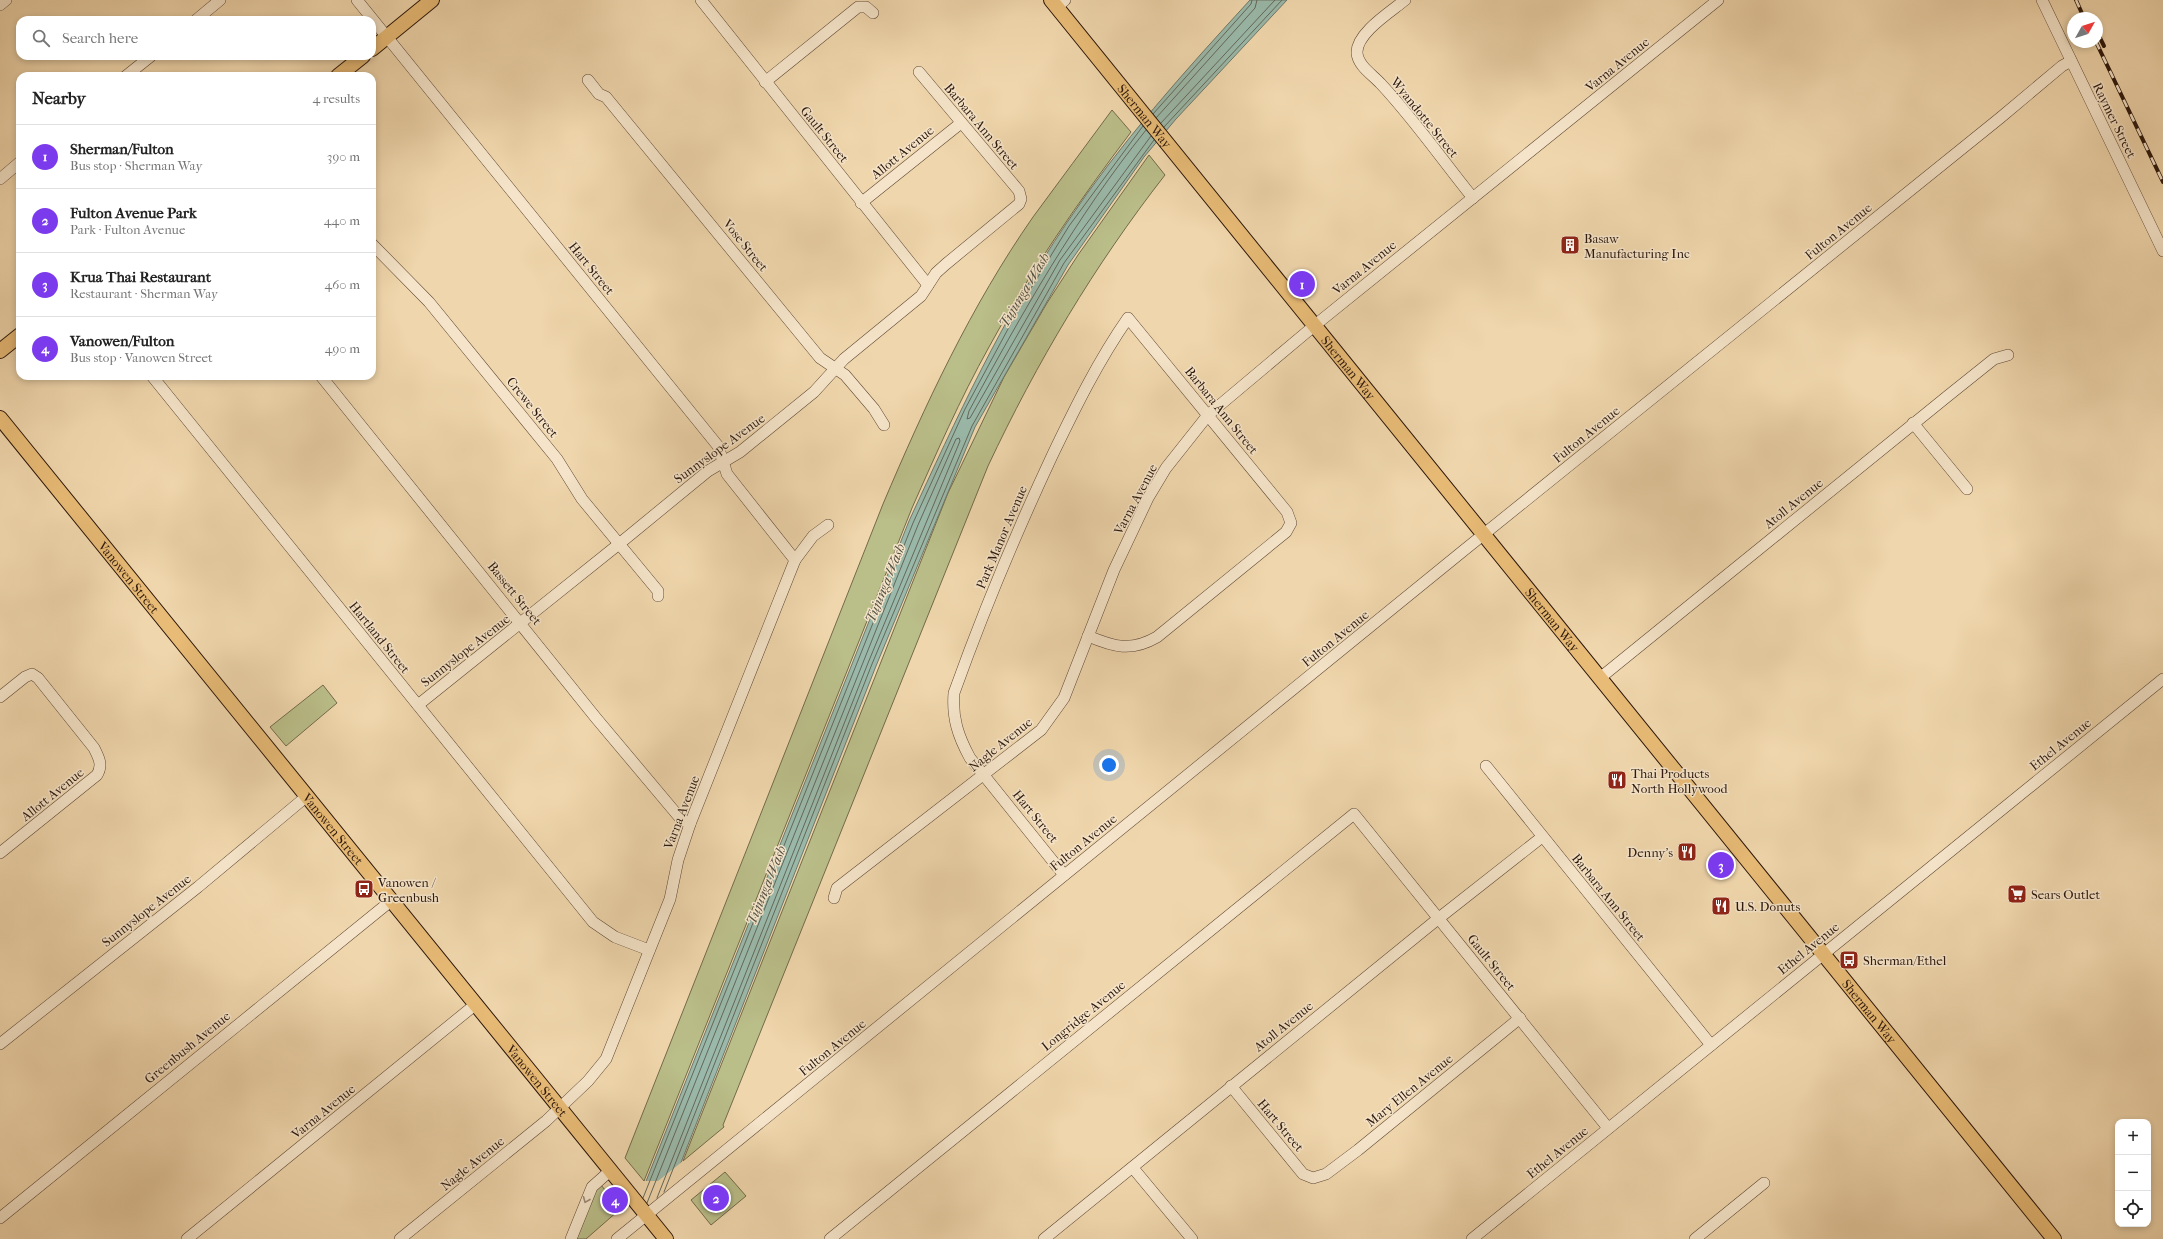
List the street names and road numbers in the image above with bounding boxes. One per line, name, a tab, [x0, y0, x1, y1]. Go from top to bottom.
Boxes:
street label: Varna Avenue	[1582, 34, 1653, 95]
street label: Wyandotte Street	[1387, 73, 1462, 161]
street label: Barbara Ann Street	[941, 80, 1022, 173]
street label: Raymer Street	[2090, 80, 2139, 161]
street label: Sherman Way	[1114, 81, 1175, 152]
street label: Gault Street	[797, 103, 852, 166]
street label: Allott Avenue	[867, 122, 937, 183]
street label: Fulton Avenue	[1802, 200, 1875, 263]
street label: Vose Street	[719, 215, 771, 275]
street label: Varna Avenue	[1329, 237, 1400, 298]
street label: Hart Street	[566, 239, 618, 298]
street label: Sherman Way	[1318, 333, 1379, 404]
street label: Barbara Ann Street	[1182, 364, 1262, 457]
street label: Crewe Street	[504, 374, 562, 441]
street label: Fulton Avenue	[1550, 403, 1623, 466]
street label: Sunnyslope Avenue	[671, 410, 768, 486]
street label: Varna Avenue	[1110, 461, 1161, 538]
street label: Atoll Avenue	[1760, 475, 1826, 532]
street label: Park Manor Avenue	[973, 483, 1030, 591]
street label: Vanowen Street	[95, 538, 163, 617]
street label: Bassett Street	[485, 559, 545, 628]
street label: Sherman Way	[1522, 585, 1583, 656]
street label: Hartland Street	[346, 598, 413, 676]
street label: Fulton Avenue	[1299, 607, 1372, 670]
street label: Sunnyslope Avenue	[418, 611, 513, 690]
street label: Nagle Avenue	[966, 714, 1035, 775]
street label: Ethel Avenue	[2027, 715, 2094, 774]
street label: Allott Avenue	[17, 764, 87, 825]
street label: Varna Avenue	[660, 773, 703, 852]
street label: Hart Street	[1010, 787, 1062, 846]
street label: Vanowen Street	[299, 789, 367, 868]
street label: Fulton Avenue	[1047, 811, 1120, 874]
street label: Barbara Ann Street	[1569, 851, 1649, 944]
street label: Sunnyslope Avenue	[99, 871, 194, 950]
street label: Ethel Avenue	[1775, 919, 1842, 978]
street label: Gault Street	[1464, 931, 1519, 994]
street label: Longridge Avenue	[1038, 977, 1129, 1054]
street label: Sherman Way	[1839, 977, 1900, 1047]
street label: Atoll Avenue	[1250, 998, 1316, 1055]
street label: Greenbush Avenue	[141, 1008, 234, 1087]
street label: Fulton Avenue	[796, 1016, 869, 1079]
street label: Vanowen Street	[503, 1041, 571, 1120]
street label: Mary Ellen Avenue	[1363, 1051, 1456, 1130]
street label: Varna Avenue	[288, 1081, 359, 1142]
street label: Hart Street	[1254, 1096, 1307, 1155]
street label: Ethel Avenue	[1524, 1123, 1591, 1182]
street label: Nagle Avenue	[438, 1133, 507, 1194]

